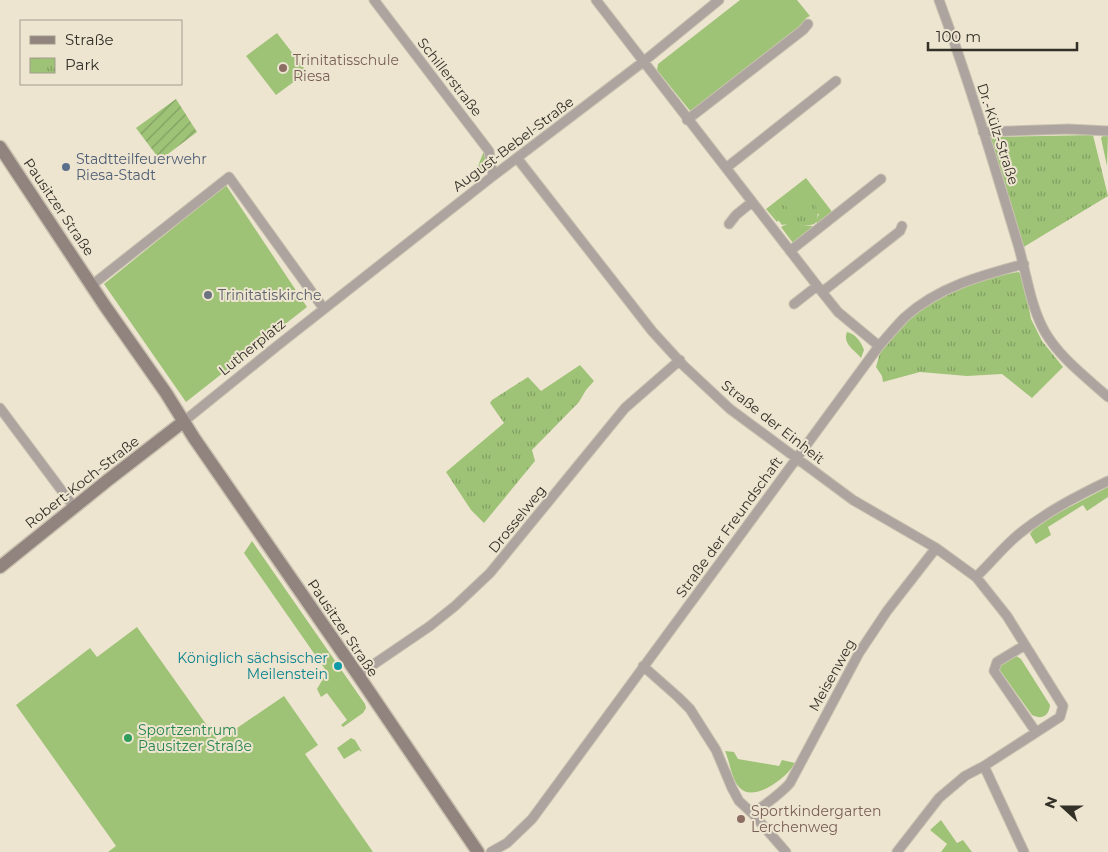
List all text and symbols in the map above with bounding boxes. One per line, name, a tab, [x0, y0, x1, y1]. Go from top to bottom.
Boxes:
legend	[20, 20, 182, 85]
scale bar	[928, 20, 1077, 52]
text: 100 m	[936, 27, 981, 46]
text: Straße	[65, 30, 114, 49]
street label: Schillerstraße	[414, 34, 486, 120]
place label: Trinitatisschule Riesa	[293, 51, 399, 85]
text: Park	[65, 55, 99, 74]
marker: Trinitatisschule Riesa	[277, 62, 289, 74]
street label: Dr.-Külz-Straße	[973, 81, 1023, 187]
street label: August-Bebel-Straße	[449, 92, 577, 196]
place label: Stadtteilfeuerwehr Riesa-Stadt	[76, 150, 207, 184]
street label: Pausitzer Straße	[20, 155, 98, 259]
marker: Stadtteilfeuerwehr Riesa-Stadt	[60, 161, 72, 173]
place label: Trinitatiskirche	[218, 286, 321, 304]
marker: Trinitatiskirche	[202, 289, 214, 301]
street label: Lutherplatz	[215, 315, 289, 379]
street label: Straße der Einheit	[718, 376, 828, 468]
street label: Robert-Koch-Straße	[21, 432, 143, 532]
street label: Straße der Freundschaft	[672, 453, 786, 601]
street label: Drosselweg	[484, 482, 550, 556]
street label: Pausitzer Straße	[304, 576, 382, 680]
street label: Meisenweg	[805, 635, 859, 715]
place label: Königlich sächsischer Meilenstein	[177, 649, 328, 683]
marker: Königlich sächsischer Meilenstein	[332, 660, 344, 672]
place label: Sportzentrum Pausitzer Straße	[138, 721, 252, 755]
marker: Sportzentrum Pausitzer Straße	[122, 732, 134, 744]
north arrow	[1038, 782, 1088, 832]
text: N	[1040, 794, 1061, 811]
place label: Sportkindergarten Lerchenweg	[751, 802, 881, 836]
marker: Sportkindergarten Lerchenweg	[735, 813, 747, 825]

